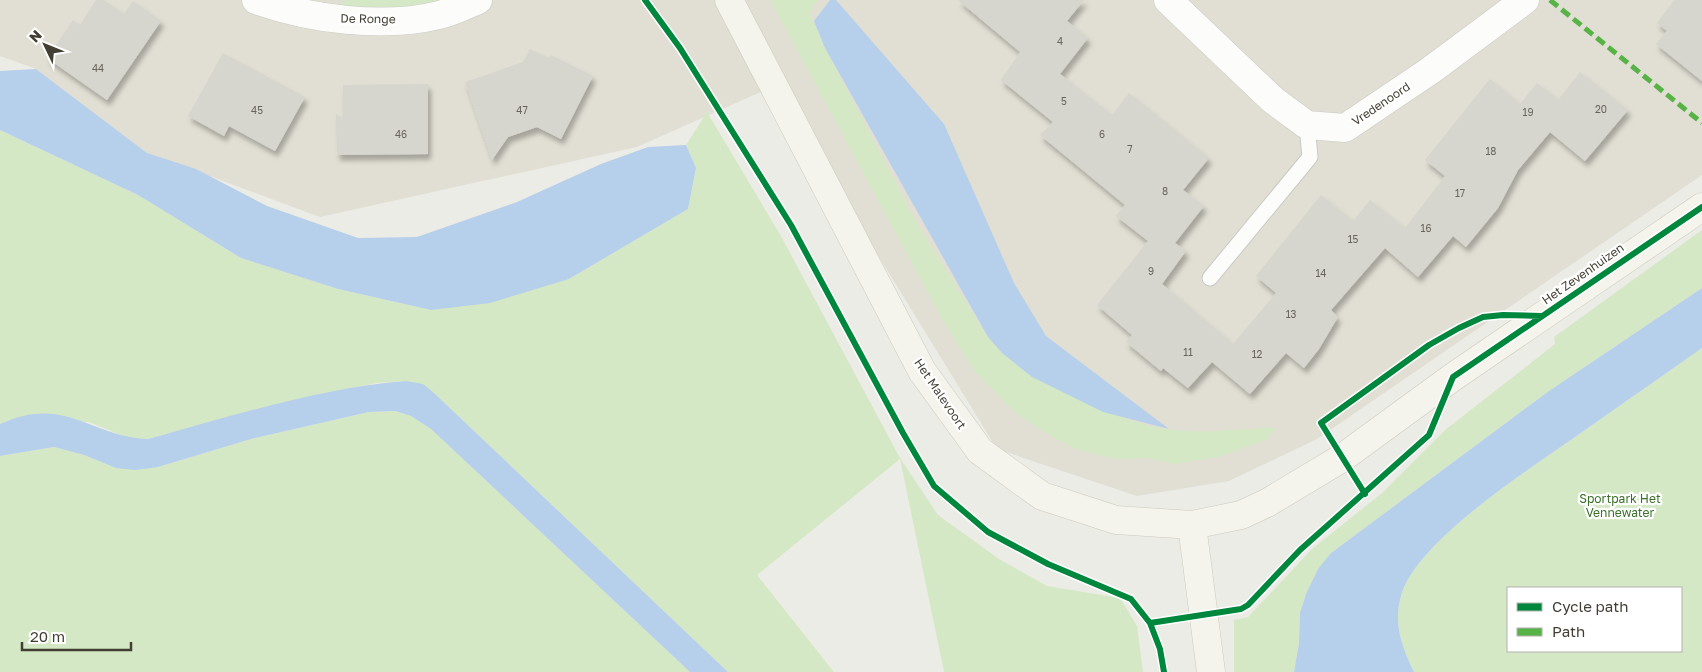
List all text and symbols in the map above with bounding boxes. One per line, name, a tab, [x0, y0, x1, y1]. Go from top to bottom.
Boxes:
street label: De Ronge	[340, 11, 396, 26]
north arrow	[20, 20, 70, 70]
text: N	[25, 26, 45, 45]
house number: 4	[1057, 35, 1063, 47]
house number: 44	[92, 62, 104, 74]
street label: Vredenoord	[1349, 79, 1413, 129]
house number: 5	[1061, 95, 1067, 107]
house number: 20	[1595, 103, 1607, 115]
house number: 45	[251, 104, 263, 116]
house number: 47	[516, 104, 528, 116]
house number: 19	[1523, 106, 1533, 118]
house number: 46	[395, 128, 407, 140]
house number: 6	[1099, 128, 1105, 140]
house number: 7	[1127, 143, 1133, 155]
house number: 18	[1486, 145, 1496, 157]
house number: 8	[1162, 185, 1168, 197]
house number: 17	[1455, 187, 1465, 199]
house number: 16	[1421, 222, 1431, 234]
house number: 15	[1348, 233, 1359, 245]
street label: Het Zevenhuizen	[1539, 240, 1627, 307]
house number: 9	[1148, 265, 1154, 277]
house number: 14	[1316, 267, 1326, 279]
house number: 13	[1286, 308, 1296, 320]
house number: 11	[1183, 346, 1193, 358]
house number: 12	[1252, 348, 1263, 360]
street label: Het Malevoort	[911, 356, 970, 432]
park label: Sportpark Het Vennewater	[1579, 491, 1661, 520]
legend	[1507, 587, 1682, 652]
text: Cycle path	[1552, 597, 1628, 615]
scale bar	[22, 620, 131, 652]
text: Path	[1552, 622, 1585, 640]
text: 20 m	[30, 627, 65, 645]

